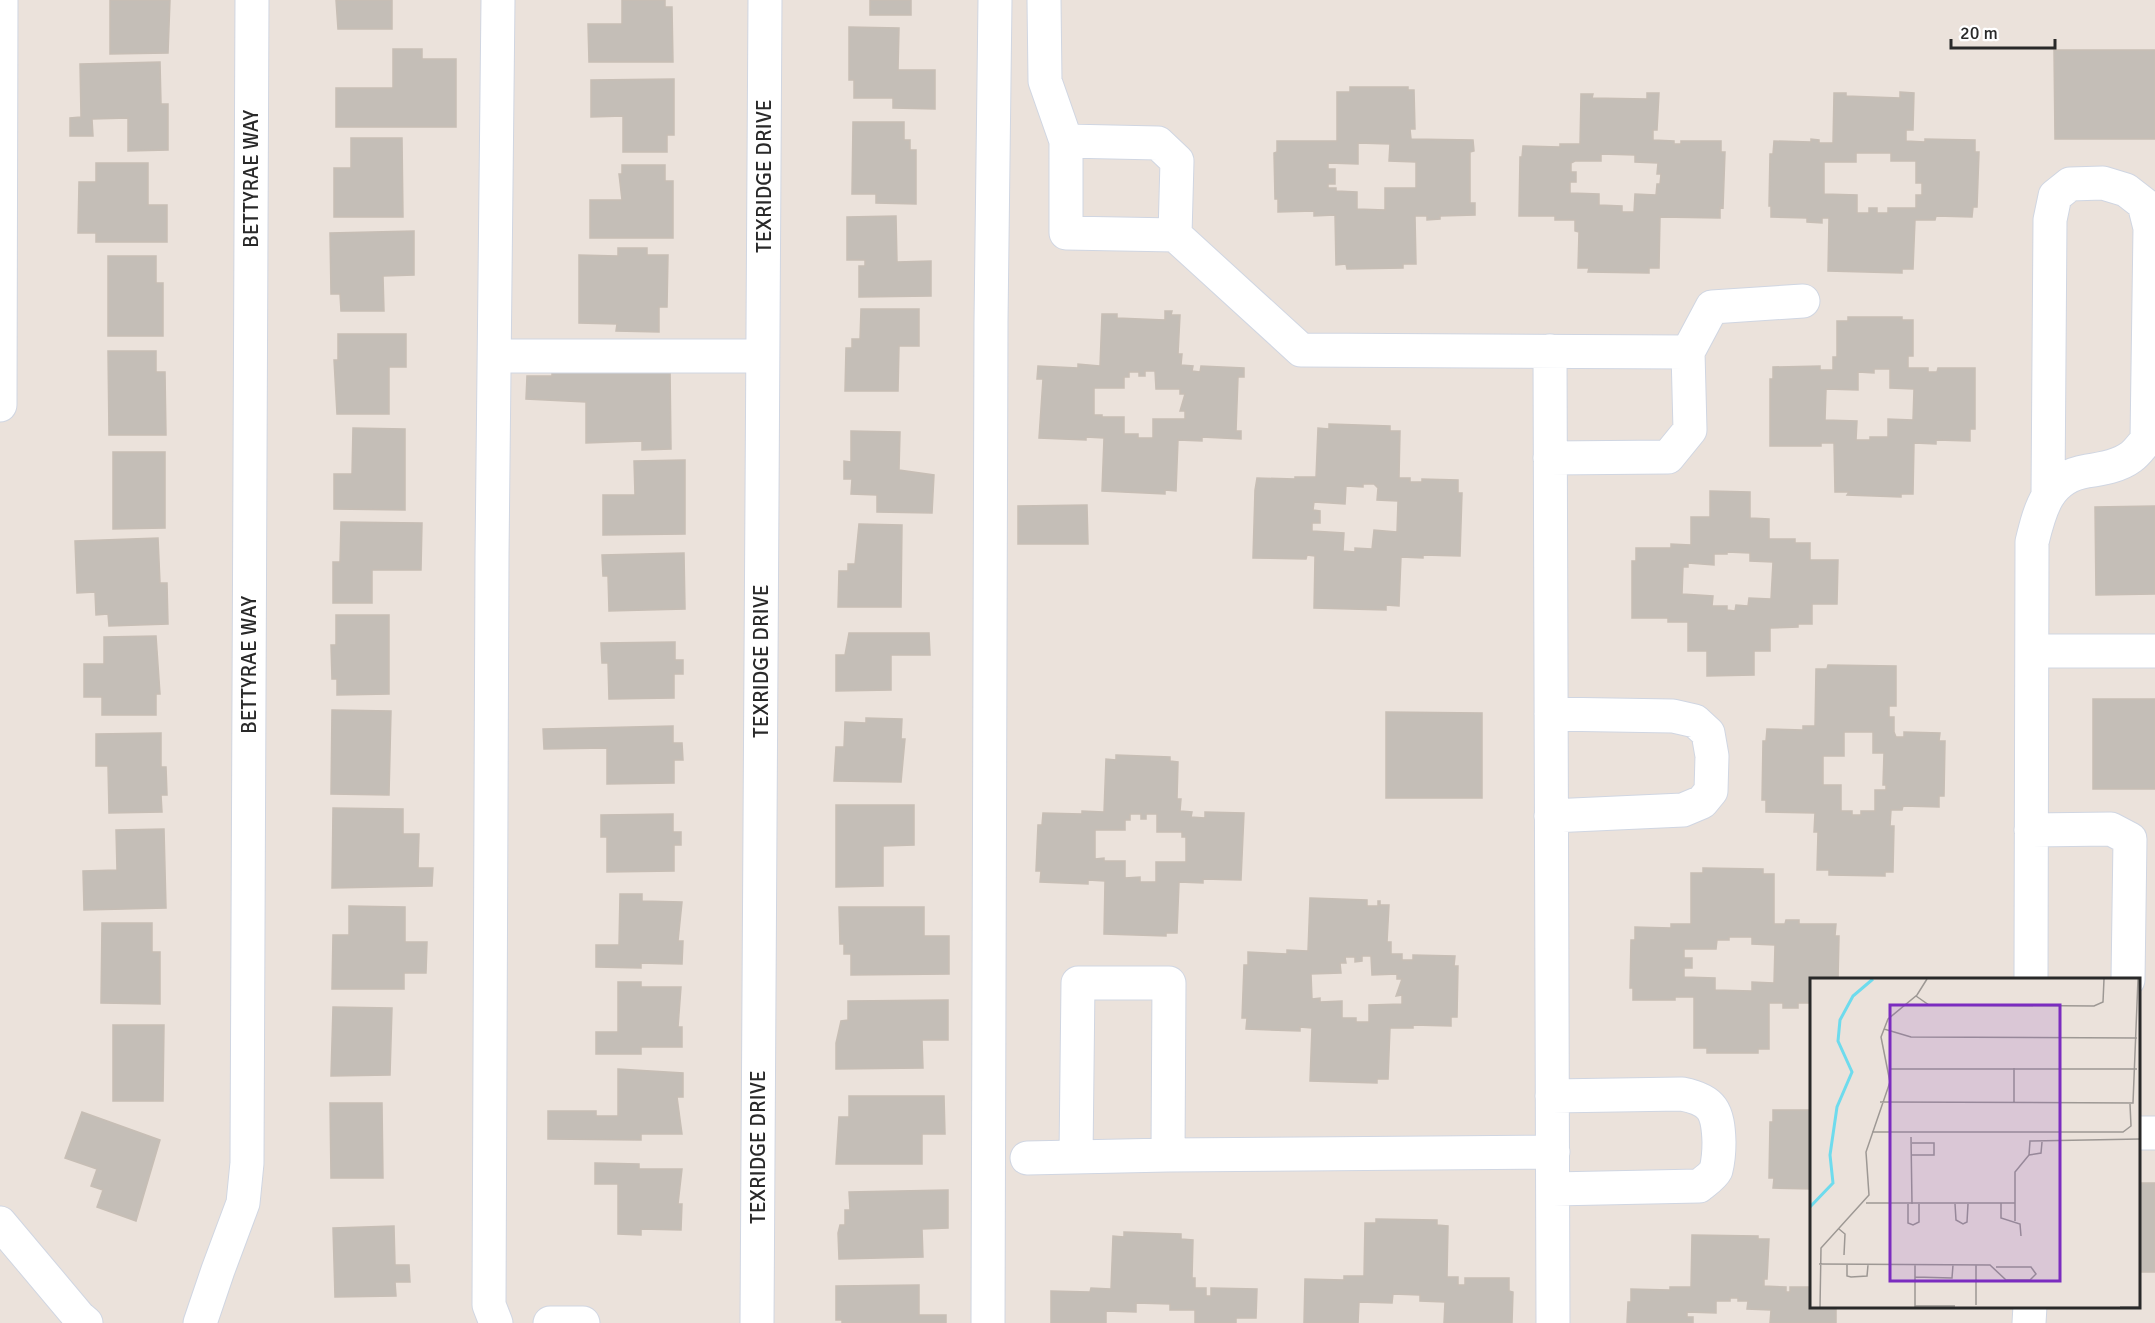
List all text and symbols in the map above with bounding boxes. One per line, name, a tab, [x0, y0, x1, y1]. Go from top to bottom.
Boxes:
scale bar	[1951, 12, 2054, 50]
text: 20 m	[1960, 22, 1998, 44]
street label: TEXRIDGE DRIVE	[751, 99, 777, 253]
street label: BETTYRAE WAY	[238, 110, 264, 248]
street label: TEXRIDGE DRIVE	[748, 584, 774, 738]
street label: BETTYRAE WAY	[236, 596, 262, 734]
inset map	[1810, 978, 2140, 1308]
street label: TEXRIDGE DRIVE	[745, 1070, 771, 1224]

